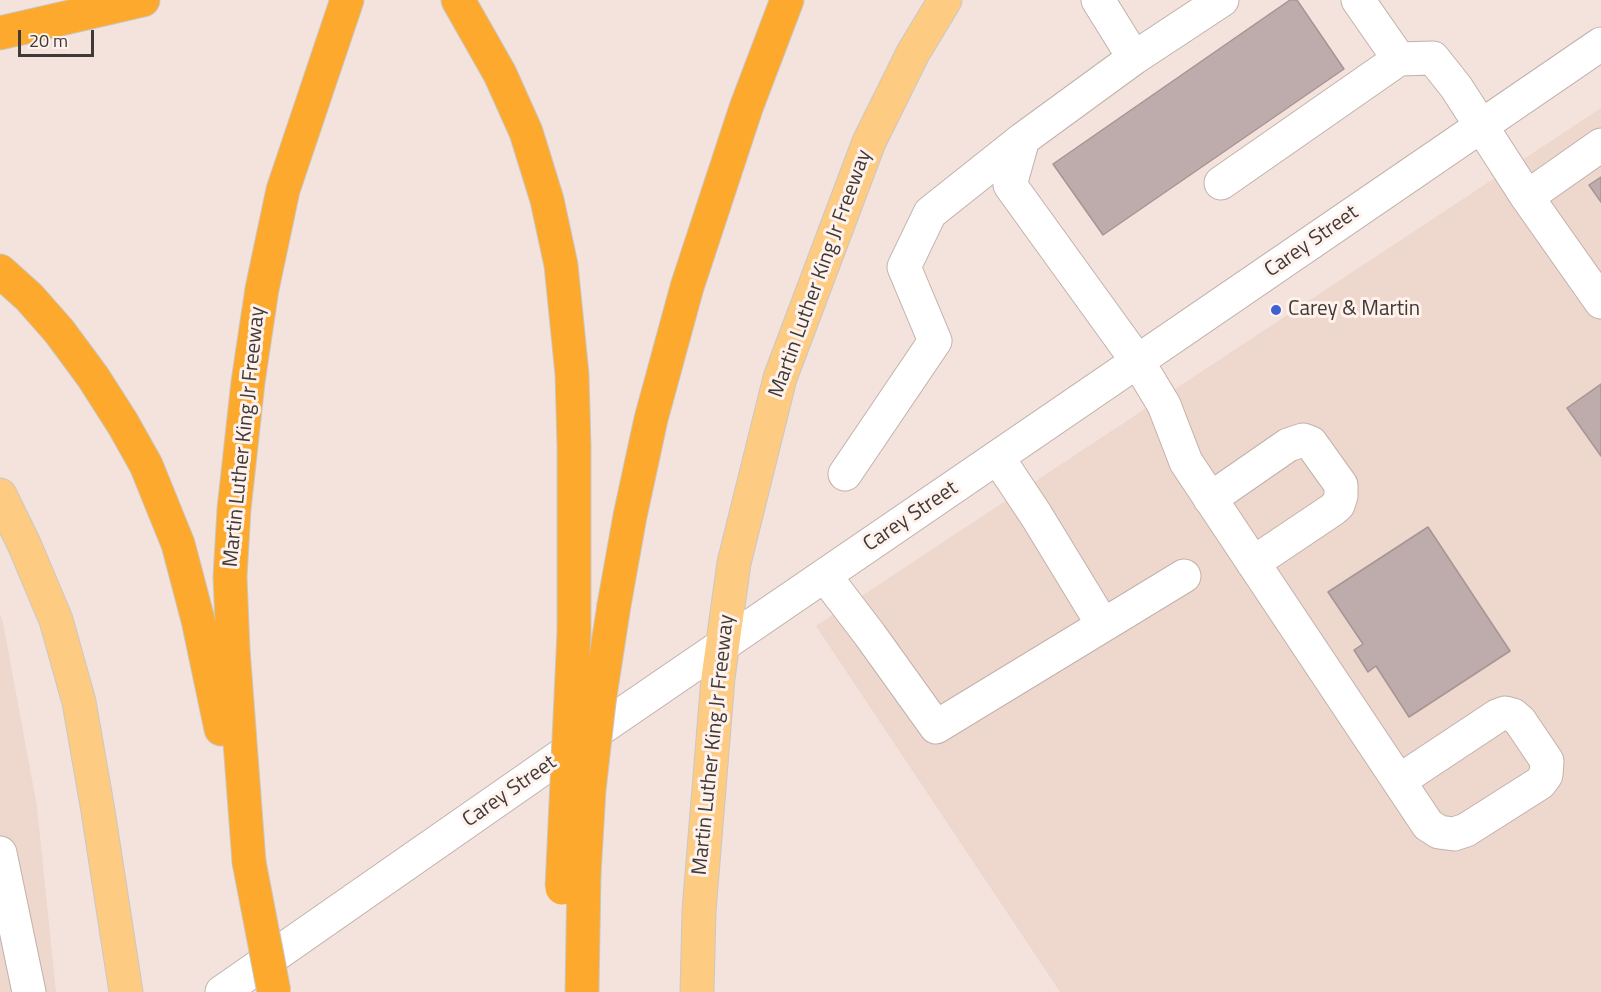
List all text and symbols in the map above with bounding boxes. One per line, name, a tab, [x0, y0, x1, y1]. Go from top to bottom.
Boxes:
scale bar	[21, 18, 98, 56]
text: 20 m	[29, 27, 68, 54]
street label: Martin Luther King Jr Freeway	[764, 147, 878, 401]
street label: Carey Street	[1260, 201, 1364, 283]
place label: Carey & Martin	[1288, 297, 1420, 323]
marker: Carey & Martin	[1269, 303, 1283, 317]
street label: Martin Luther King Jr Freeway	[219, 305, 271, 569]
street label: Carey Street	[859, 476, 963, 558]
street label: Martin Luther King Jr Freeway	[688, 613, 740, 877]
street label: Carey Street	[458, 751, 562, 833]

